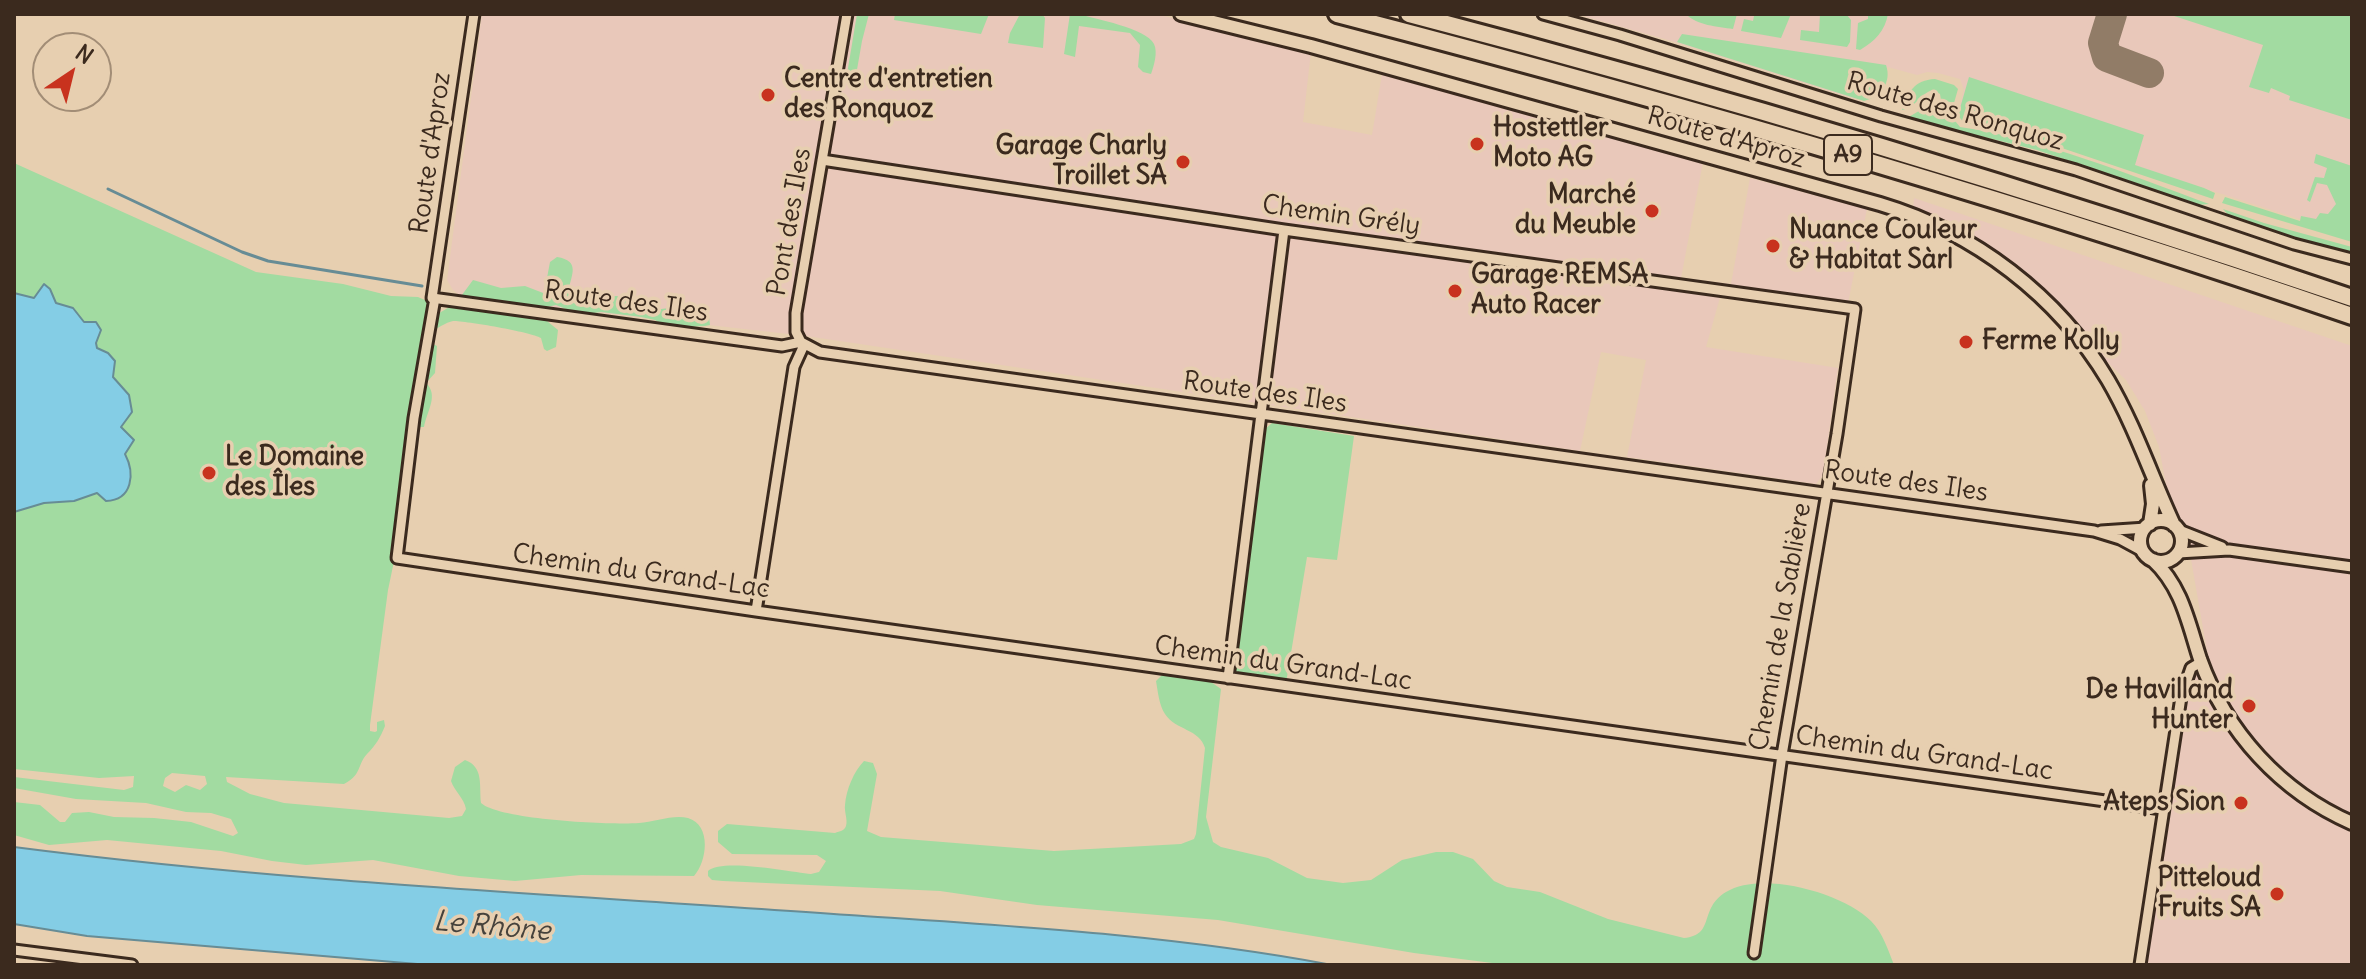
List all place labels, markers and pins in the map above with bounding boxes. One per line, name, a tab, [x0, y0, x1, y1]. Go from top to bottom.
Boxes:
place label: Centre d'entretien des Ronquoz	[784, 64, 993, 126]
marker: Centre d'entretien des Ronquoz	[759, 86, 777, 104]
place label: Hostettler Moto AG	[1493, 113, 1609, 174]
place label: Garage Charly Troillet SA	[995, 131, 1167, 192]
marker: Hostettler Moto AG	[1468, 135, 1486, 153]
marker: Garage Charly Troillet SA	[1174, 153, 1192, 171]
place label: Marché du Meuble	[1515, 180, 1636, 242]
marker: Marché du Meuble	[1643, 202, 1661, 220]
place label: Nuance Couleur & Habitat Sàrl	[1789, 215, 1977, 276]
marker: Nuance Couleur & Habitat Sàrl	[1764, 237, 1782, 255]
place label: Garage REMSA Auto Racer	[1471, 260, 1648, 322]
marker: Garage REMSA Auto Racer	[1446, 282, 1464, 300]
place label: Ferme Kolly	[1982, 326, 2120, 358]
marker: Ferme Kolly	[1957, 333, 1975, 351]
place label: Le Domaine des Îles	[225, 442, 364, 504]
marker: Le Domaine des Îles	[200, 464, 218, 482]
place label: De Havilland Hunter	[2086, 675, 2233, 736]
marker: De Havilland Hunter	[2240, 697, 2258, 715]
place label: Ateps Sion	[2103, 787, 2225, 819]
marker: Ateps Sion	[2232, 794, 2250, 812]
place label: Pitteloud Fruits SA	[2157, 863, 2261, 924]
marker: Pitteloud Fruits SA	[2268, 885, 2286, 903]

